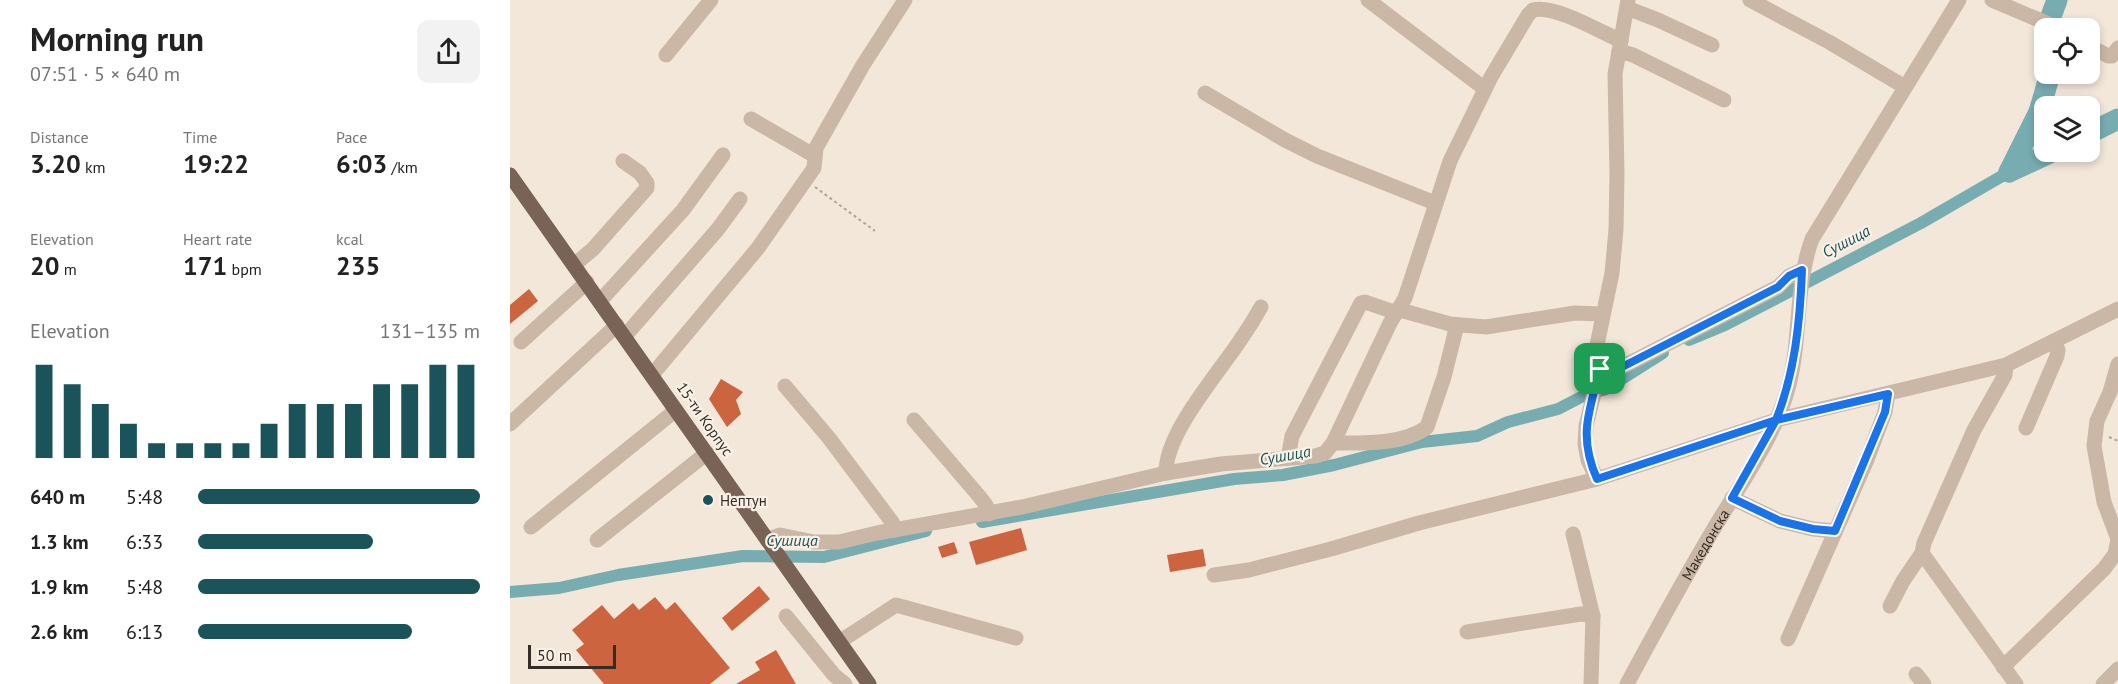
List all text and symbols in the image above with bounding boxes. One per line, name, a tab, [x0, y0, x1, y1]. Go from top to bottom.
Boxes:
text: Morning run	[30, 17, 204, 60]
map controls	[2034, 18, 2100, 162]
button: locate	[2034, 18, 2100, 84]
button: share	[417, 20, 480, 83]
text: 07:51 · 5 × 640 m	[30, 61, 180, 87]
button: layers	[2034, 96, 2100, 162]
text: Distance	[30, 127, 89, 147]
text: Time	[183, 127, 217, 147]
text: Pace	[336, 127, 367, 147]
text: 3.20	[30, 147, 81, 180]
text: 19:22	[183, 147, 249, 180]
text: 6:03	[336, 147, 387, 180]
text: km	[81, 157, 106, 177]
text: /km	[387, 157, 418, 177]
water label: Сушица	[1819, 220, 1874, 262]
text: Elevation	[30, 229, 94, 249]
text: Heart rate	[183, 229, 252, 249]
text: kcal	[336, 229, 363, 249]
text: 20	[30, 249, 59, 282]
text: 171	[183, 249, 227, 282]
text: 235	[336, 249, 380, 282]
text: m	[59, 259, 77, 279]
text: bpm	[227, 259, 262, 279]
text: Elevation	[30, 318, 110, 344]
text: 131–135 m	[380, 318, 480, 344]
pin	[1574, 343, 1625, 394]
icon: arrive	[1583, 352, 1616, 385]
street label: 15-ти Корпус	[673, 378, 737, 460]
water label: Сушица	[1258, 441, 1312, 469]
text: 640 m	[30, 484, 85, 510]
text: 5:48	[126, 484, 163, 510]
place label: Нептун	[720, 491, 767, 510]
marker: Нептун	[701, 493, 715, 507]
street label: Македонска	[1677, 505, 1733, 583]
text: 1.3 km	[30, 529, 89, 555]
text: 6:33	[126, 529, 163, 555]
water label: Сушица	[766, 530, 818, 550]
text: 1.9 km	[30, 574, 89, 600]
text: 5:48	[126, 574, 163, 600]
text: 2.6 km	[30, 619, 89, 645]
text: 6:13	[126, 619, 163, 645]
scale bar	[528, 642, 616, 670]
text: 50 m	[537, 645, 572, 665]

